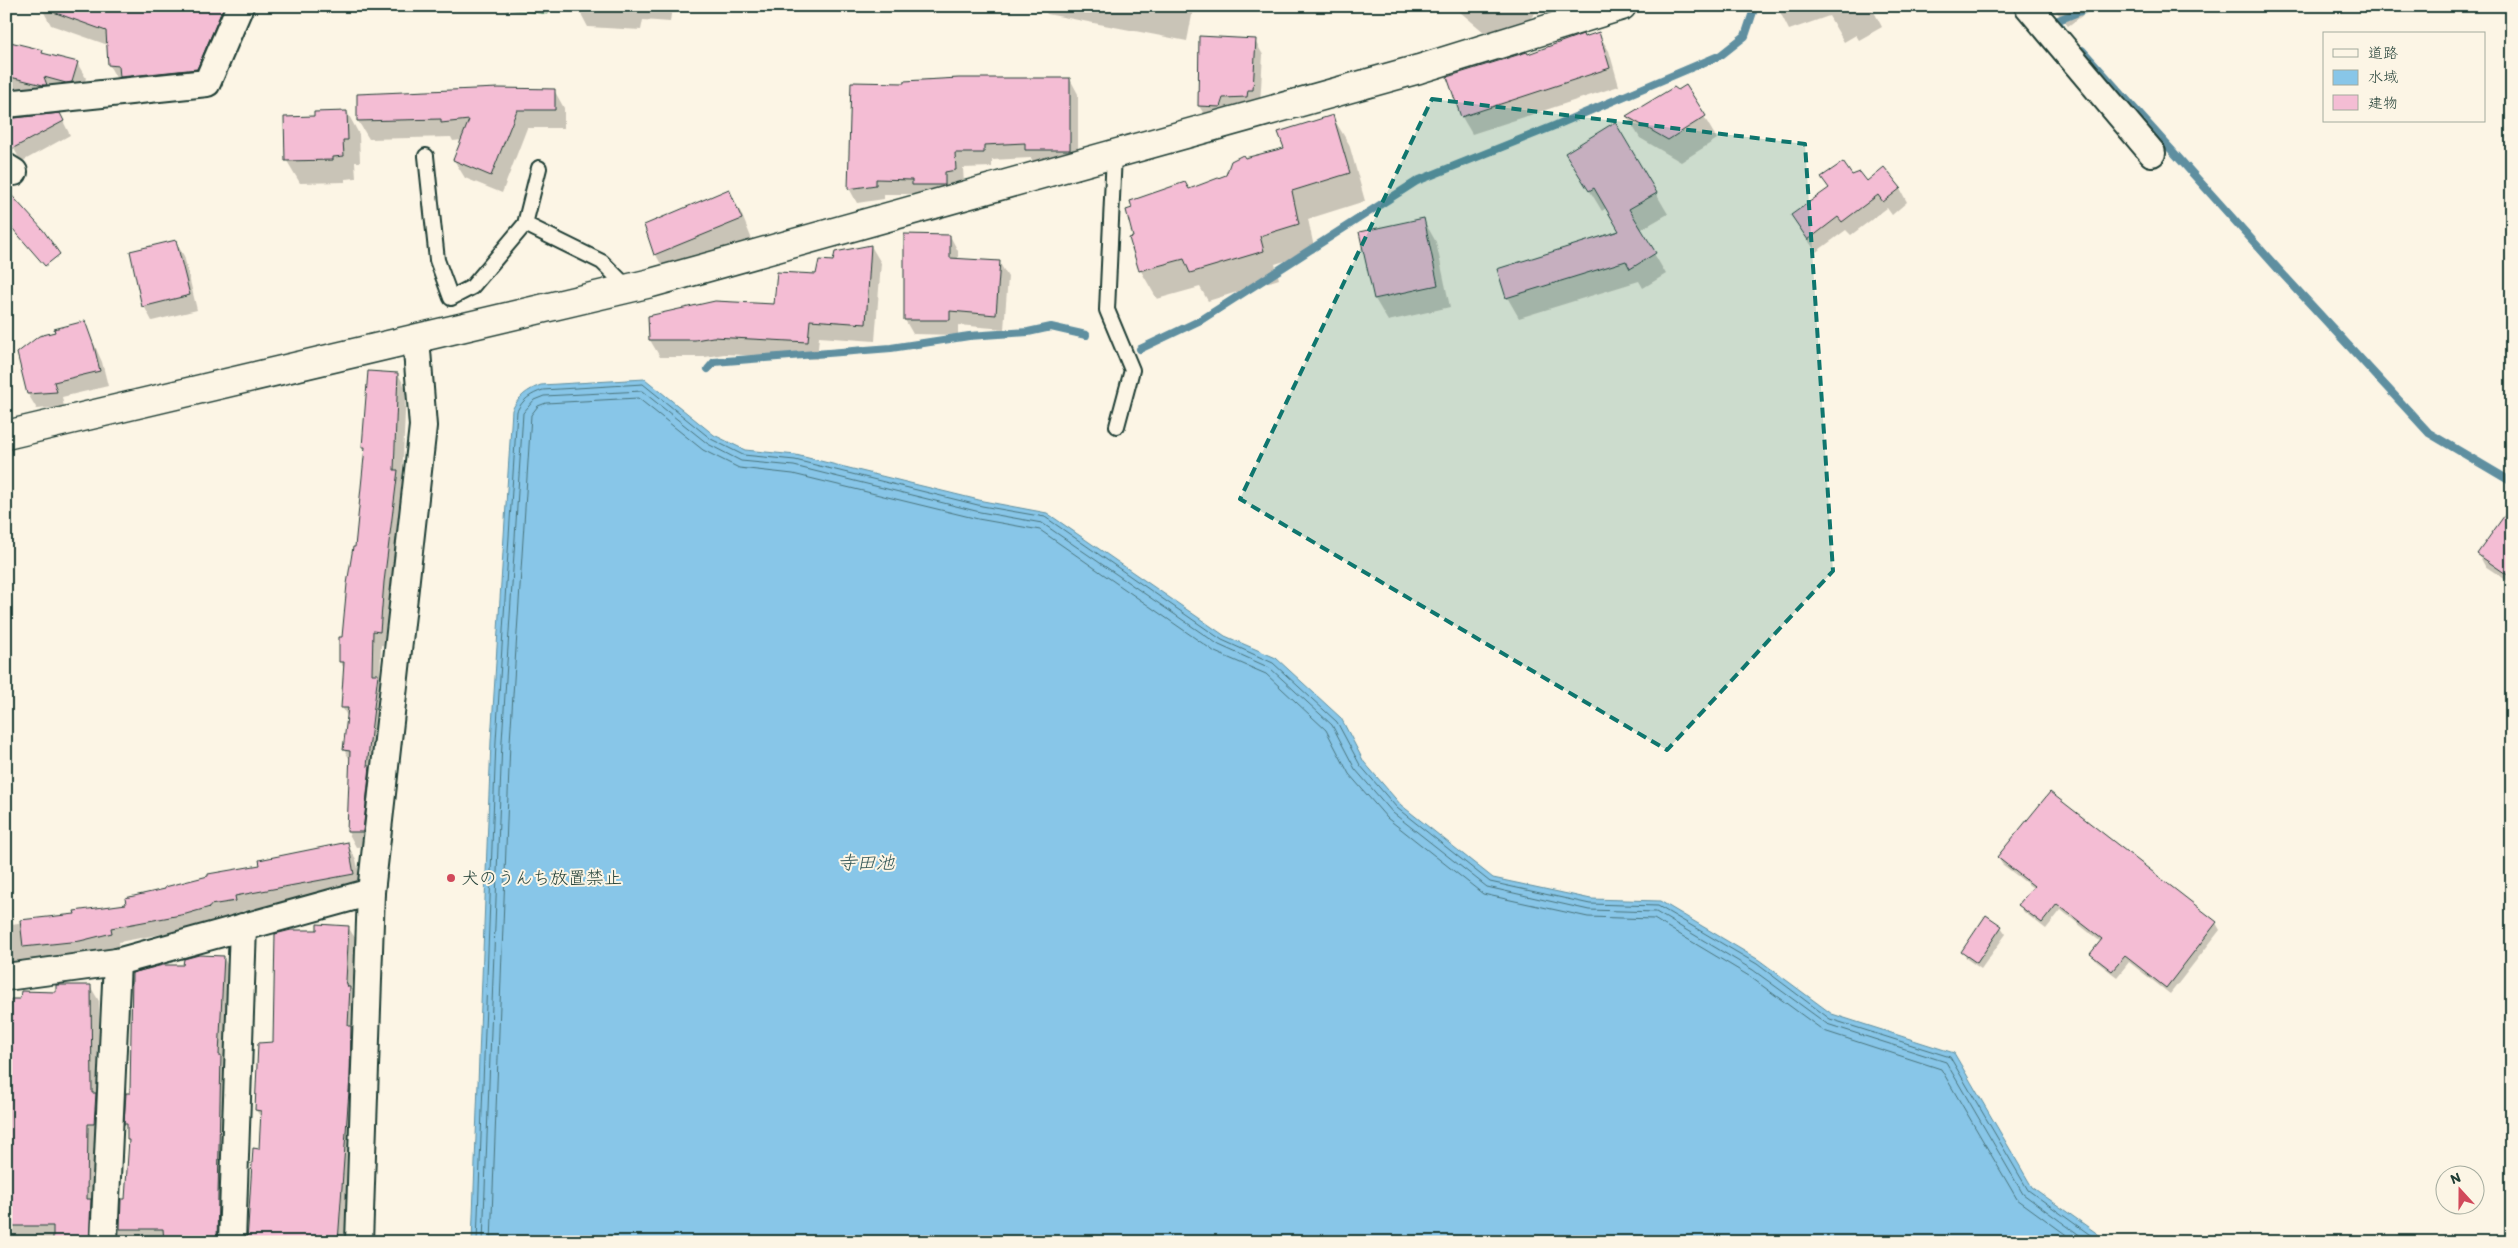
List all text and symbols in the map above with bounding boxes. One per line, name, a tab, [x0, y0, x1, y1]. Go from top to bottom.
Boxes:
legend	[2323, 32, 2486, 122]
text: 道路	[2368, 44, 2398, 62]
text: 水域	[2368, 68, 2398, 86]
text: 建物	[2368, 94, 2398, 112]
water label: 寺田池	[837, 851, 895, 874]
place label: 犬のうんち放置禁止	[461, 867, 622, 889]
marker: 犬のうんち放置禁止	[445, 872, 457, 884]
north arrow	[2436, 1166, 2486, 1216]
text: N	[2448, 1169, 2463, 1188]

